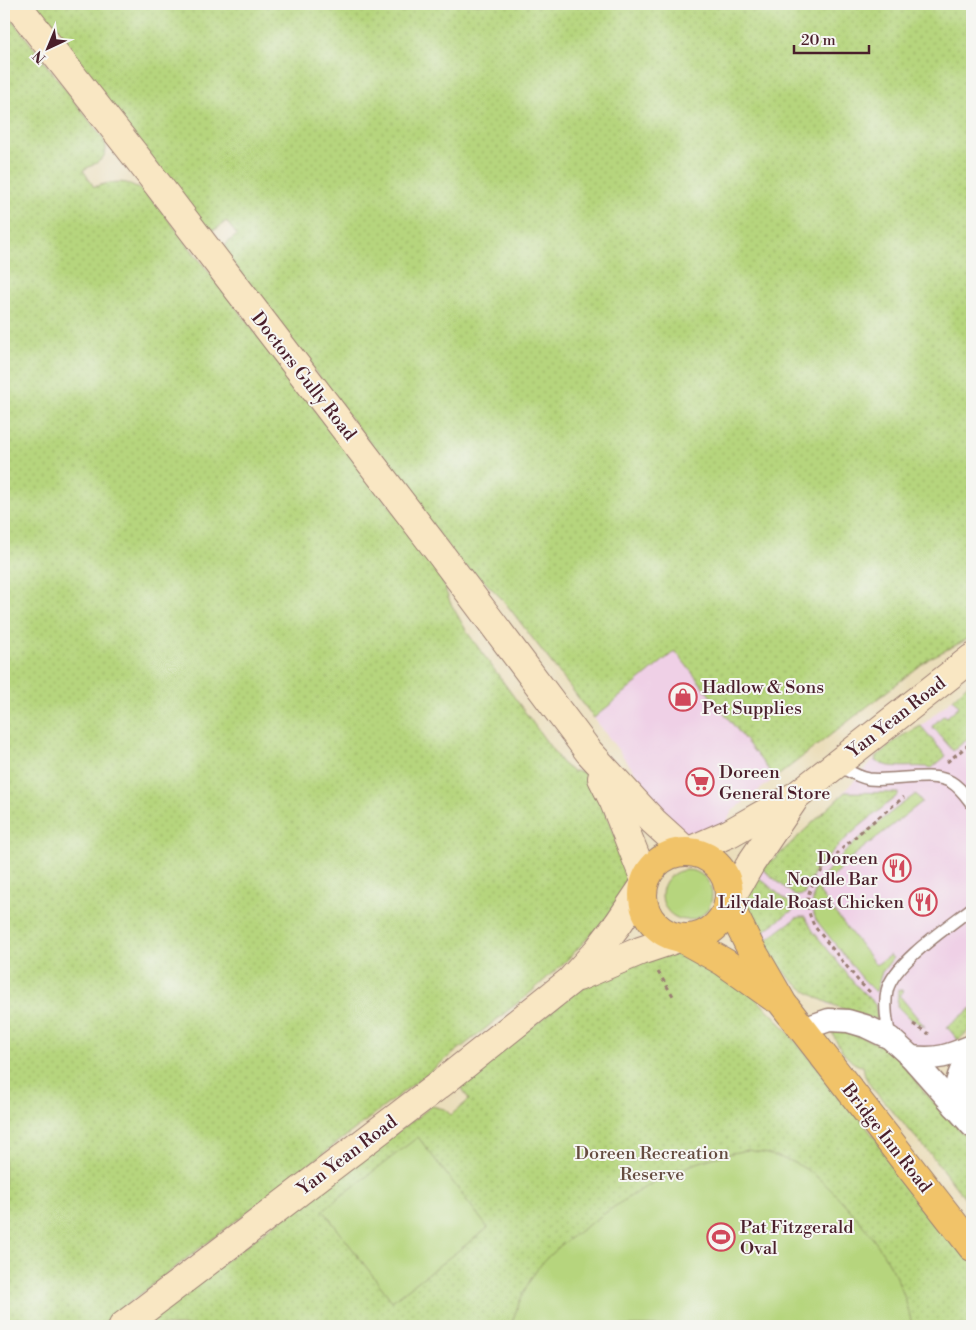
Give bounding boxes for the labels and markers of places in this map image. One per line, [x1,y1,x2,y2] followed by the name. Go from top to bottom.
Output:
[702,676,824,720] place label: Hadlow & Sons Pet Supplies
[668,682,698,712] shop icon: Hadlow & Sons Pet Supplies
[719,761,830,805] place label: Doreen General Store
[685,767,715,797] supermarket icon: Doreen General Store
[787,847,878,891] place label: Doreen Noodle Bar
[882,853,912,883] restaurant icon: Doreen Noodle Bar
[908,887,938,917] restaurant icon: Lilydale Roast Chicken
[718,891,904,914] place label: Lilydale Roast Chicken
[740,1216,854,1260] place label: Pat Fitzgerald Oval
[706,1222,736,1252] sports icon: Pat Fitzgerald Oval

